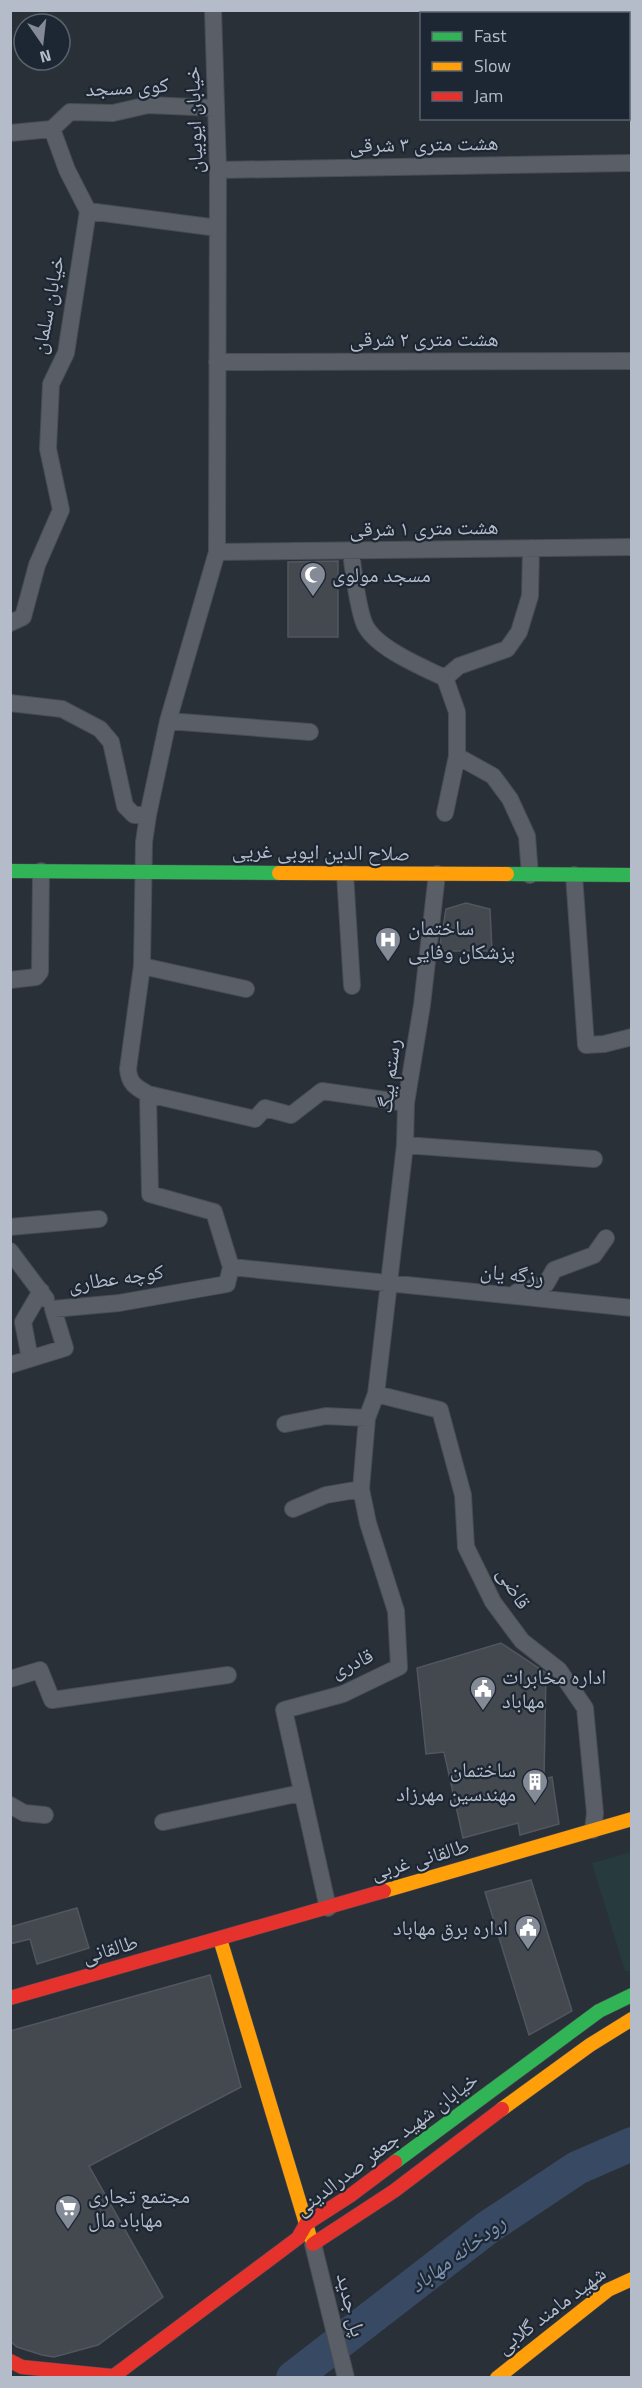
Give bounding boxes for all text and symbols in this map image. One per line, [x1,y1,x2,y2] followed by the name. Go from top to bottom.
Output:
[12,12,72,72] north arrow
[420,12,630,120] legend
[474,22,507,49] text: Fast
[37,44,54,70] text: N
[474,52,511,79] text: Slow
[175,66,211,174] street label: خیابان ایوبیان
[84,68,170,104] street label: کوی مسجد
[474,82,503,109] text: Jam
[349,126,499,160] street label: هشت متری ۳ شرقی
[22,253,72,357] street label: خیابان سلمان
[349,322,499,354] street label: هشت متری ۲ شرقی
[349,510,499,544] street label: هشت متری ۱ شرقی
[332,558,431,590] place label: مسجد مولوی
[298,560,328,598] mosque icon: مسجد مولوی
[232,833,410,869] street label: صلاح الدین ایوبی غریی
[408,911,515,967] place label: ساختمان پزشکان وفایی
[373,925,403,963] hospital icon: ساختمان پزشکان وفایی
[368,1037,408,1115] street label: رستم بیگ
[66,1254,166,1300] street label: کوچه عطاری
[479,1254,546,1292] street label: رزگه یان
[490,1560,540,1615] street label: قاضی
[325,1639,378,1686] street label: قادری
[502,1660,606,1716] place label: اداره مخابرات مهاباد
[468,1674,498,1712] public building icon: اداره مخابرات مهاباد
[396,1753,516,1809] place label: ساختمان مهندسین مهرزاد
[520,1767,550,1805] building icon: ساختمان مهندسین مهرزاد
[367,1829,473,1887] street label: طالقانی غربی
[393,1911,508,1943] place label: اداره برق مهاباد
[513,1913,543,1951] public building icon: اداره برق مهاباد
[78,1925,142,1971] street label: طالقانی
[287,2063,484,2223] street label: خیابان شهید جعفر صدرالدینی
[88,2179,190,2235] place label: مجتمع تجاری مهاباد مال
[53,2193,83,2231] supermarket icon: مجتمع تجاری مهاباد مال
[402,2205,512,2301] water label: رودخانه مهاباد
[489,2257,612,2361] street label: شهید مامند گلابی
[329,2269,375,2340] street label: پل جدید

